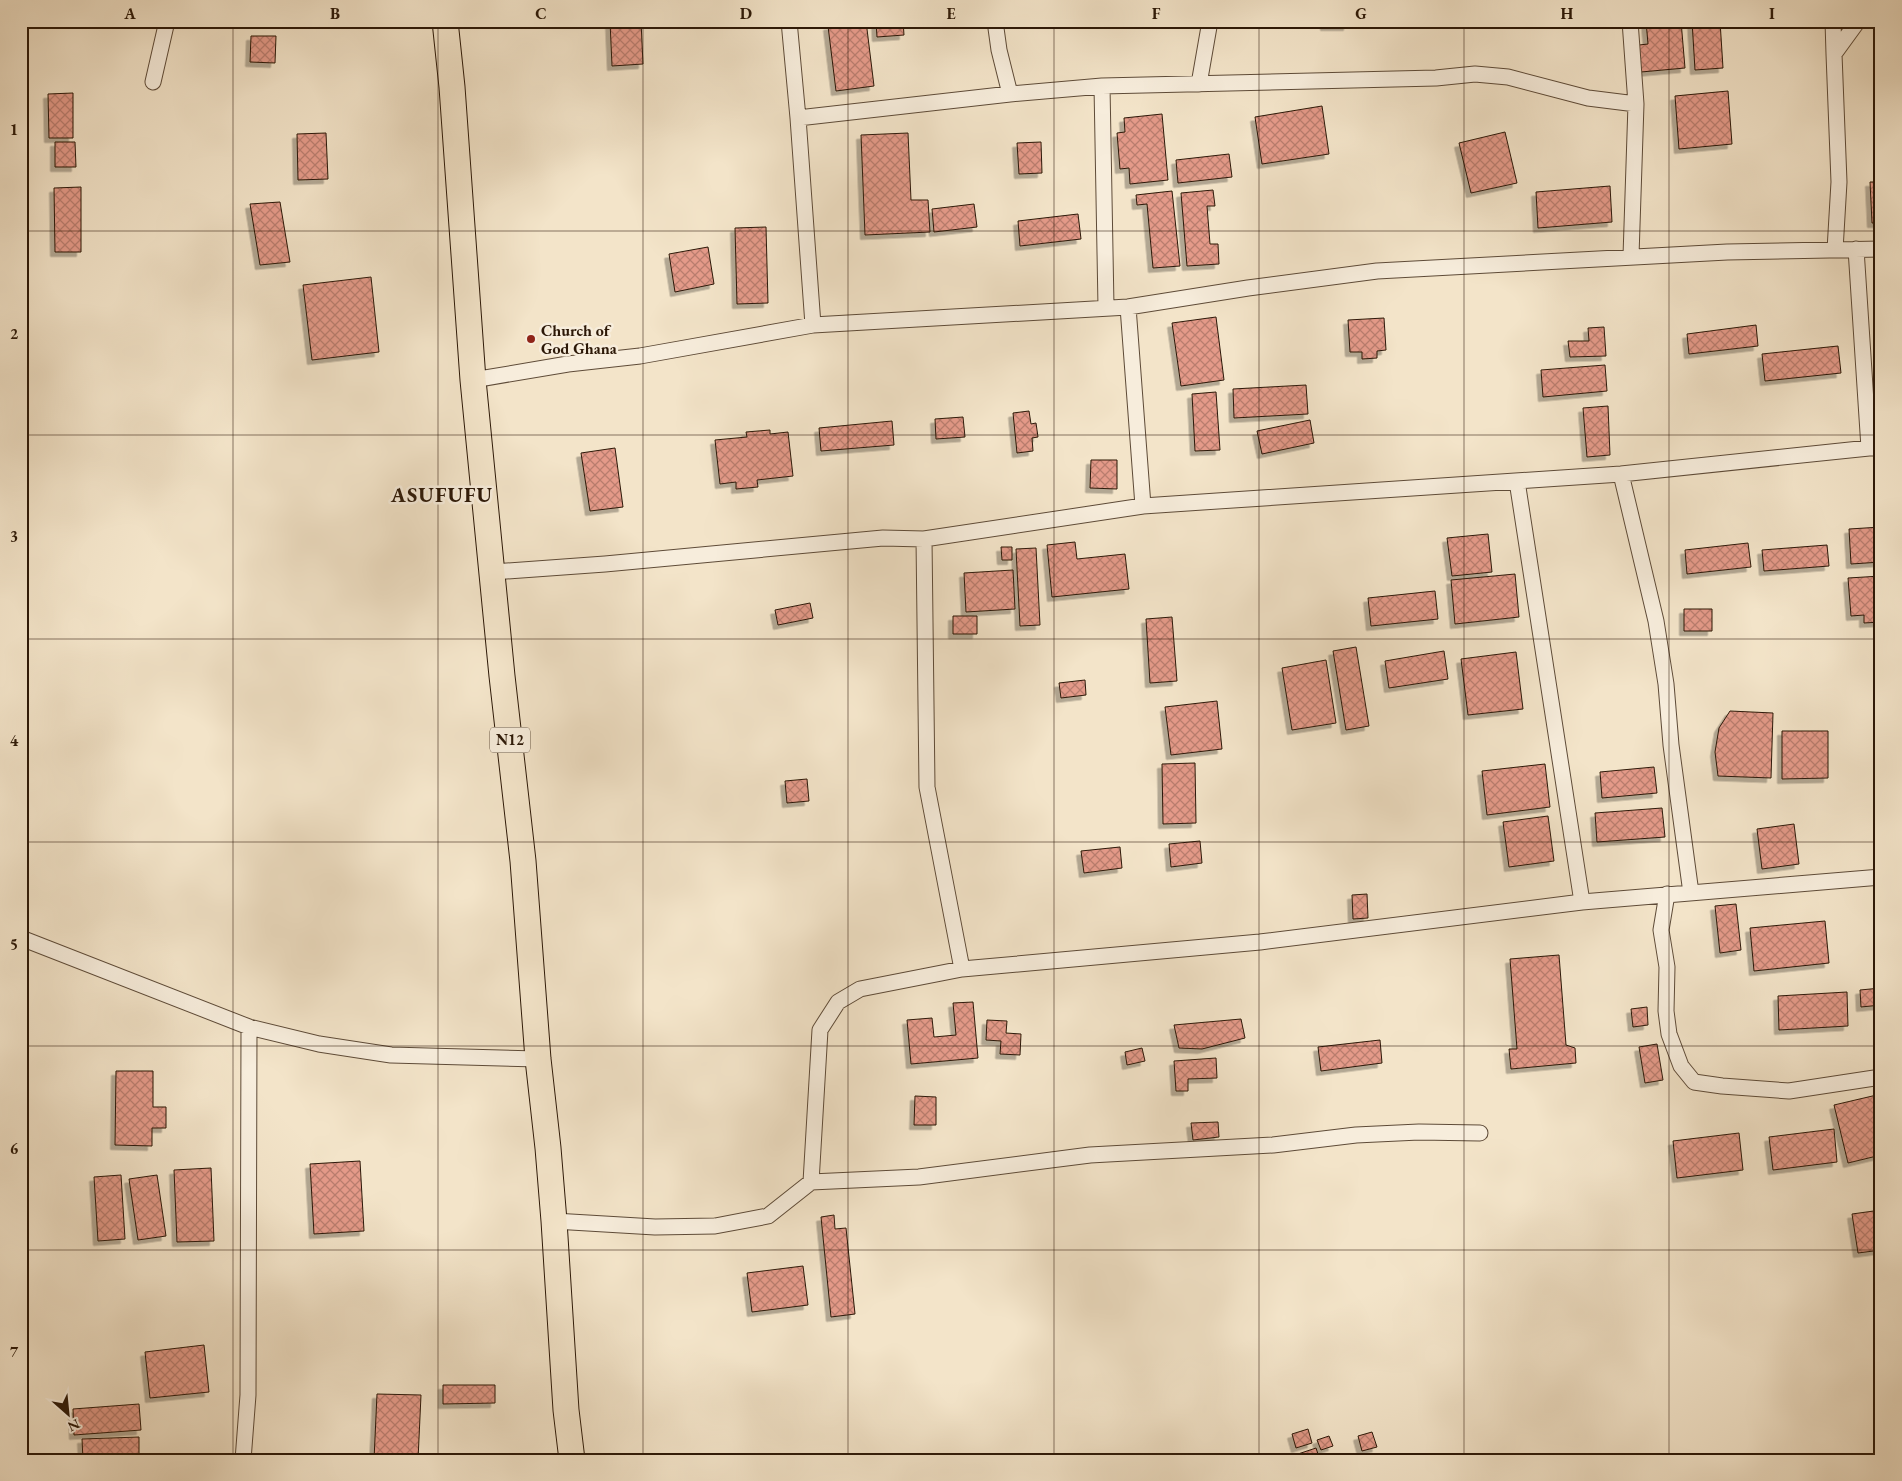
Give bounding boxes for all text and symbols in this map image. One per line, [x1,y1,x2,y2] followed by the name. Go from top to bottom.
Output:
[123,3,136,24] text: A
[330,3,340,24] text: B
[535,3,547,24] text: C
[740,3,752,24] text: D
[946,3,956,24] text: E
[1152,3,1161,24] text: F
[1355,3,1367,24] text: G
[1561,3,1574,24] text: H
[1769,3,1775,24] text: I
[10,119,18,140] text: 1
[541,320,618,359] place label: Church of God Ghana
[10,323,19,344] text: 2
[525,333,537,345] marker: Church of God Ghana
[390,481,493,508] district label: ASUFUFU
[10,526,18,547] text: 3
[490,728,530,752] road number: N12
[10,730,19,751] text: 4
[10,934,18,955] text: 5
[10,1138,19,1159] text: 6
[10,1341,19,1362] text: 7
[42,1388,92,1438] north arrow
[64,1415,83,1436] text: N

